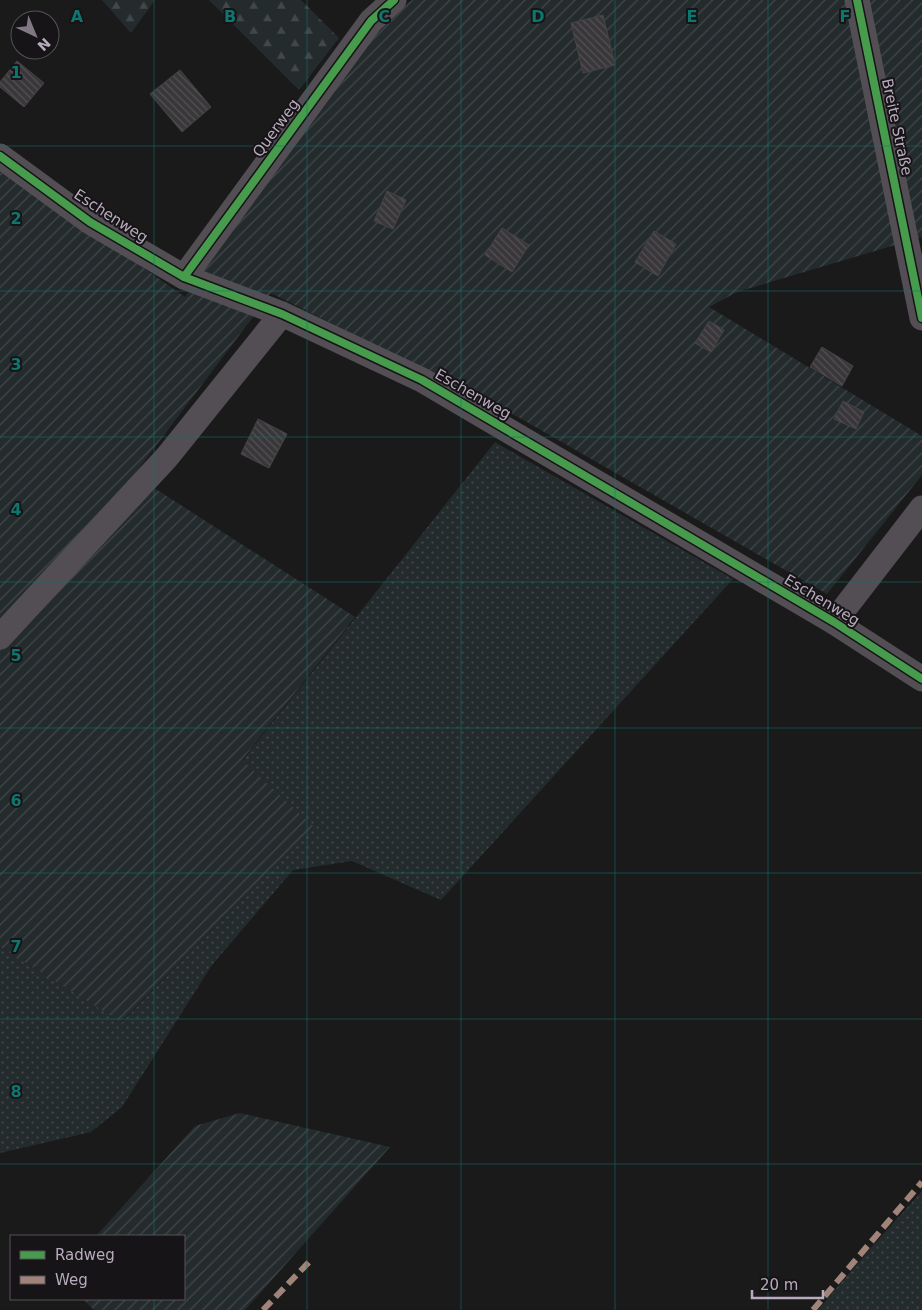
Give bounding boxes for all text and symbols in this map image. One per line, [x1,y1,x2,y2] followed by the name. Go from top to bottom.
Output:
[71,7,84,26] text: A
[224,7,236,26] text: B
[378,7,390,26] text: C
[531,7,545,26] text: D
[687,7,697,26] text: E
[840,7,850,26] text: F
[10,10,60,60] north arrow
[34,35,54,54] text: N
[10,63,22,82] text: 1
[878,77,916,177] street label: Breite Straße
[249,95,303,161] street label: Querweg
[71,185,151,247] street label: Eschenweg
[10,209,22,228] text: 2
[10,355,22,374] text: 3
[432,365,514,423] street label: Eschenweg
[10,500,22,519] text: 4
[781,570,863,630] street label: Eschenweg
[10,646,22,665] text: 5
[10,791,22,810] text: 6
[10,937,22,956] text: 7
[10,1082,22,1101] text: 8
[10,1235,185,1300] legend
[55,1246,115,1264] text: Radweg
[752,1268,823,1300] scale bar
[55,1271,88,1289] text: Weg
[760,1276,798,1294] text: 20 m

